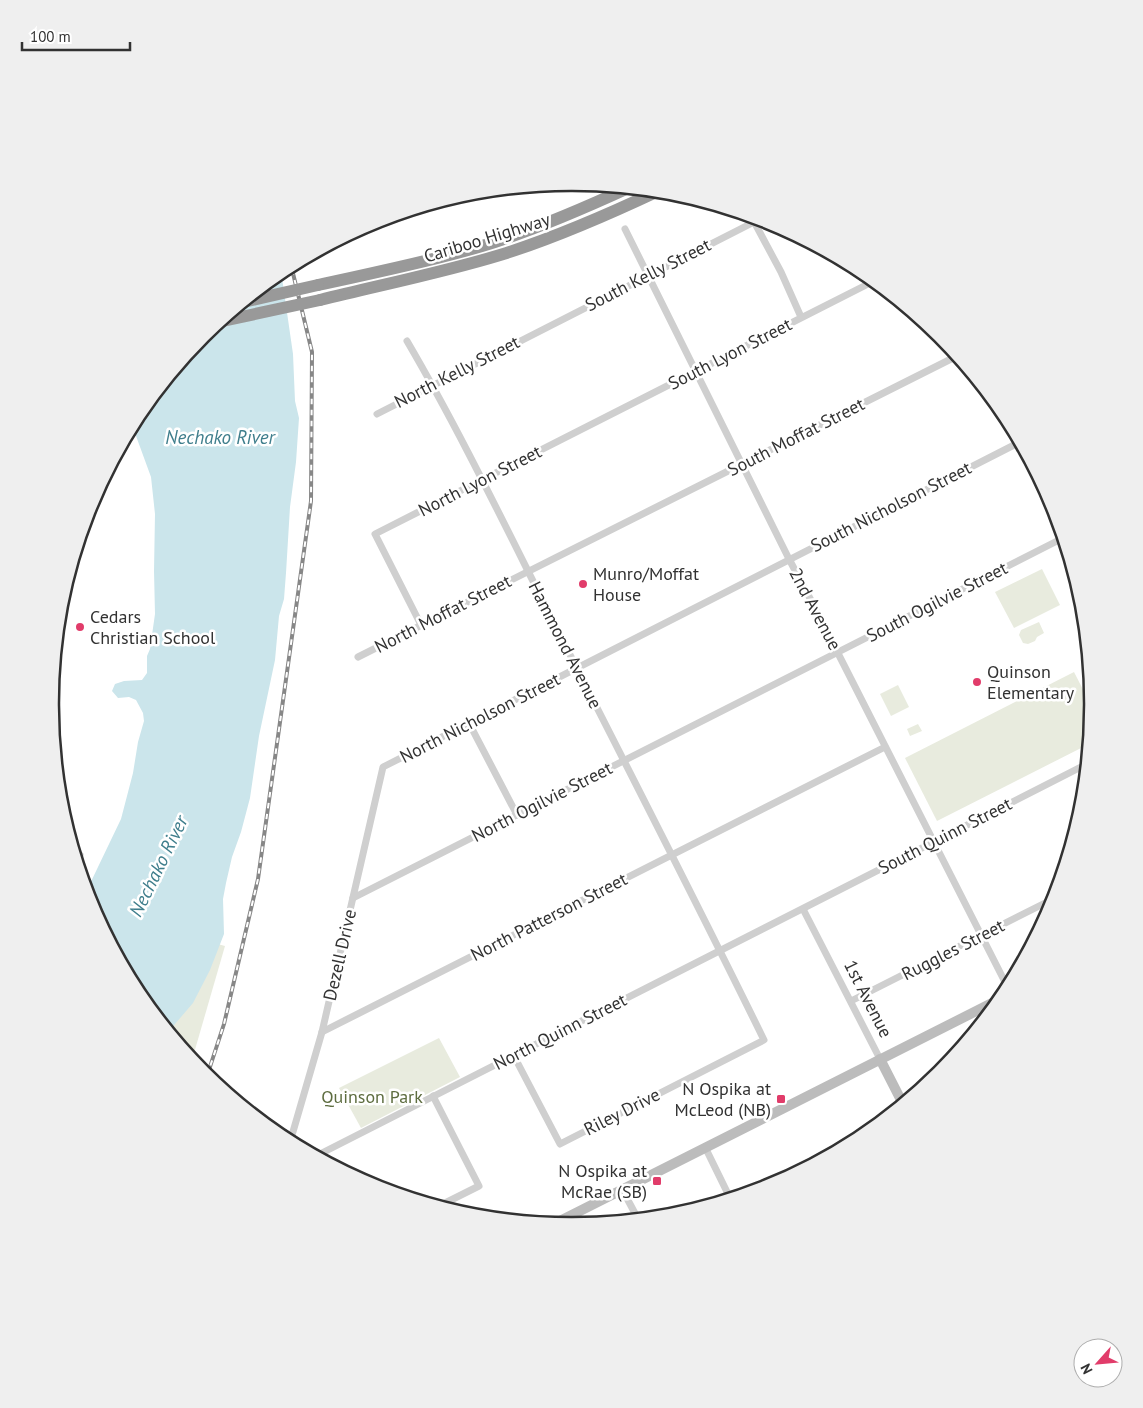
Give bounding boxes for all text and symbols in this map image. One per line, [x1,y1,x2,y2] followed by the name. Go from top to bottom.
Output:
[22,20,130,52] scale bar
[30,27,71,46] text: 100 m
[421,207,553,268] street label: Cariboo Highway
[581,233,714,316] street label: South Kelly Street
[664,313,795,395] street label: South Lyon Street
[390,330,523,413] street label: North Kelly Street
[723,392,868,481] street label: South Moffat Street
[165,425,277,449] water label: Nechako River
[414,440,545,521] street label: North Lyon Street
[807,456,975,557] street label: South Nicholson Street
[862,556,1011,647] street label: South Ogilvie Street
[593,562,699,606] place label: Munro/Moffat House
[784,564,847,654] street label: 2nd Avenue
[371,569,515,658] street label: North Moffat Street
[523,577,607,712] street label: Hammond Avenue
[577,578,589,590] marker: Munro/Moffat House
[90,605,216,649] place label: Cedars Christian School
[74,621,86,633] marker: Cedars Christian School
[987,660,1075,704] place label: Quinson Elementary
[396,667,564,768] street label: North Nicholson Street
[971,676,983,688] marker: Quinson Elementary
[468,756,616,847] street label: North Ogilvie Street
[874,792,1015,879] street label: South Quinn Street
[123,810,194,920] water label: Nechako River
[467,867,631,966] street label: North Patterson Street
[318,907,361,1003] street label: Dezell Drive
[898,914,1008,985] street label: Ruggles Street
[839,956,898,1041] street label: 1st Avenue
[489,988,630,1075] street label: North Quinn Street
[675,1077,771,1121] place label: N Ospika at McLeod (NB)
[580,1083,664,1141] street label: Riley Drive
[321,1085,423,1108] park label: Quinson Park
[775,1093,787,1105] marker: N Ospika at McLeod (NB)
[558,1159,647,1203] place label: N Ospika at McRae (SB)
[651,1175,663,1187] marker: N Ospika at McRae (SB)
[1073,1338,1123,1388] north arrow
[1076,1361,1097,1377] text: N

